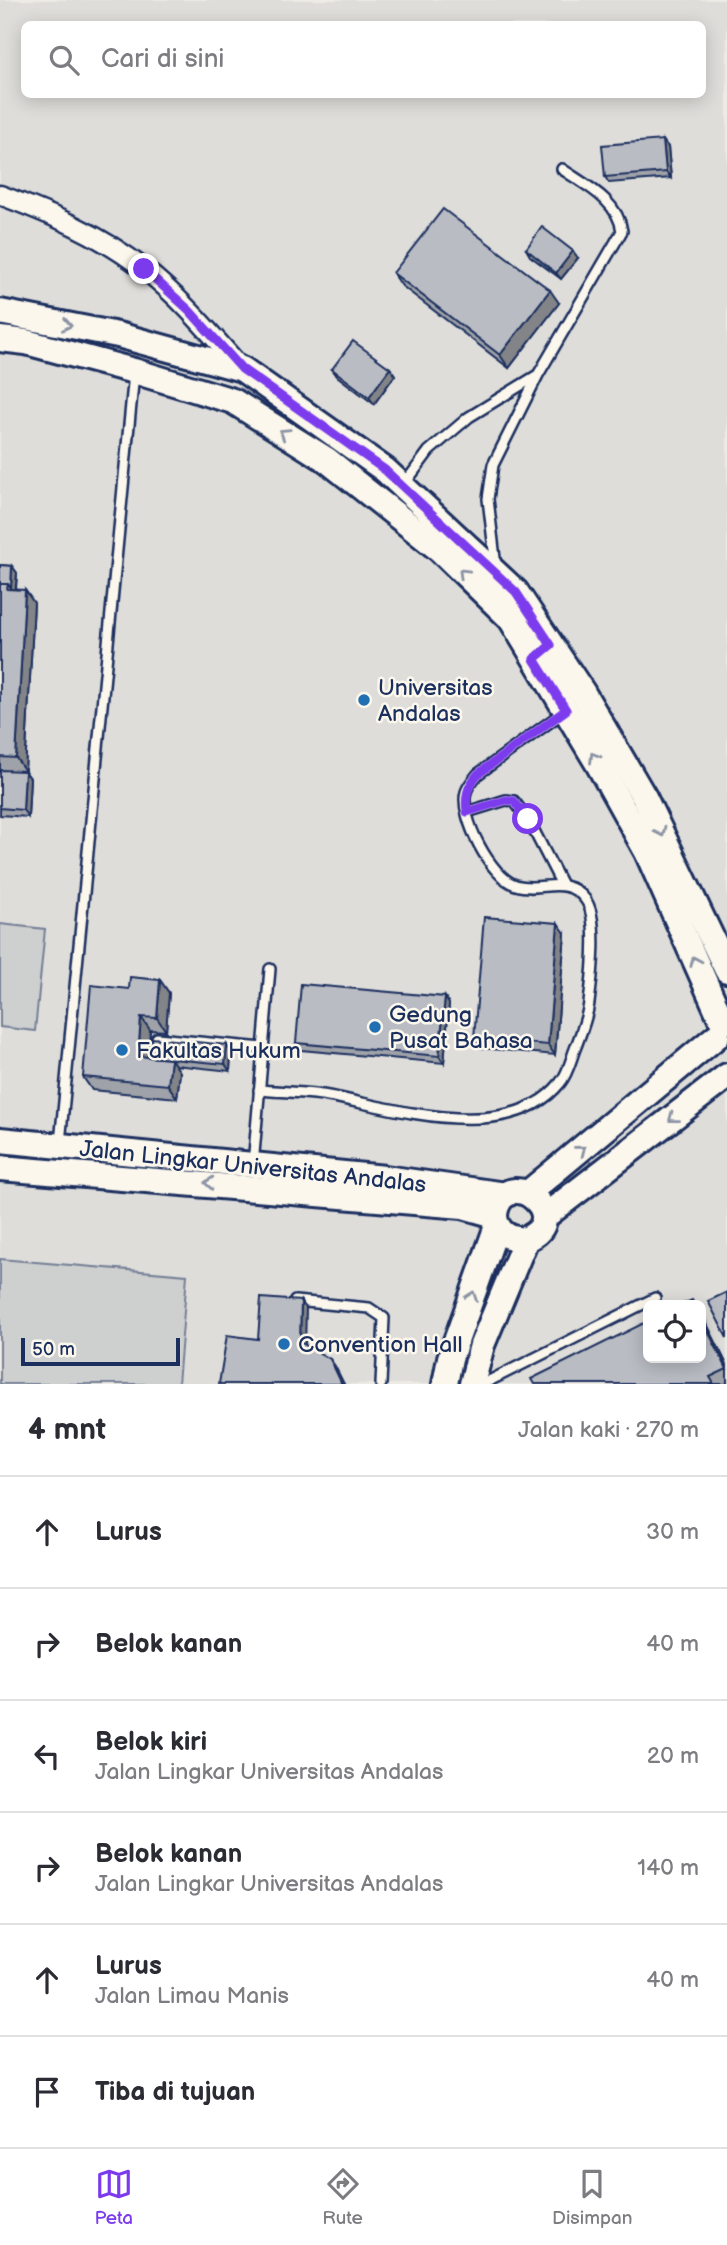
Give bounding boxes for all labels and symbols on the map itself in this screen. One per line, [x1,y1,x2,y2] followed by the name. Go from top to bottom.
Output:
[128,253,159,284] route end
[61,317,73,332] one-way arrow
[279,429,292,442] one-way arrow
[459,568,472,581] one-way arrow
[378,674,493,728] place label: Universitas Andalas
[356,692,372,708] marker: Universitas Andalas
[590,752,603,765] one-way arrow
[512,803,543,834] route start
[653,825,667,837] one-way arrow
[689,956,703,968] one-way arrow
[389,1001,533,1055] place label: Gedung Pusat Bahasa
[367,1019,383,1035] marker: Gedung Pusat Bahasa
[136,1037,301,1065] place label: Fakultas Hukum
[114,1042,130,1058] marker: Fakultas Hukum
[668,1110,681,1123] one-way arrow
[78,1135,428,1199] street label: Jalan Lingkar Universitas Andalas
[574,1145,586,1158] one-way arrow
[203,1176,214,1191] one-way arrow
[464,1290,478,1302] one-way arrow
[298,1331,463,1359] place label: Convention Hall
[21,1335,180,1367] scale bar
[276,1336,292,1352] marker: Convention Hall

